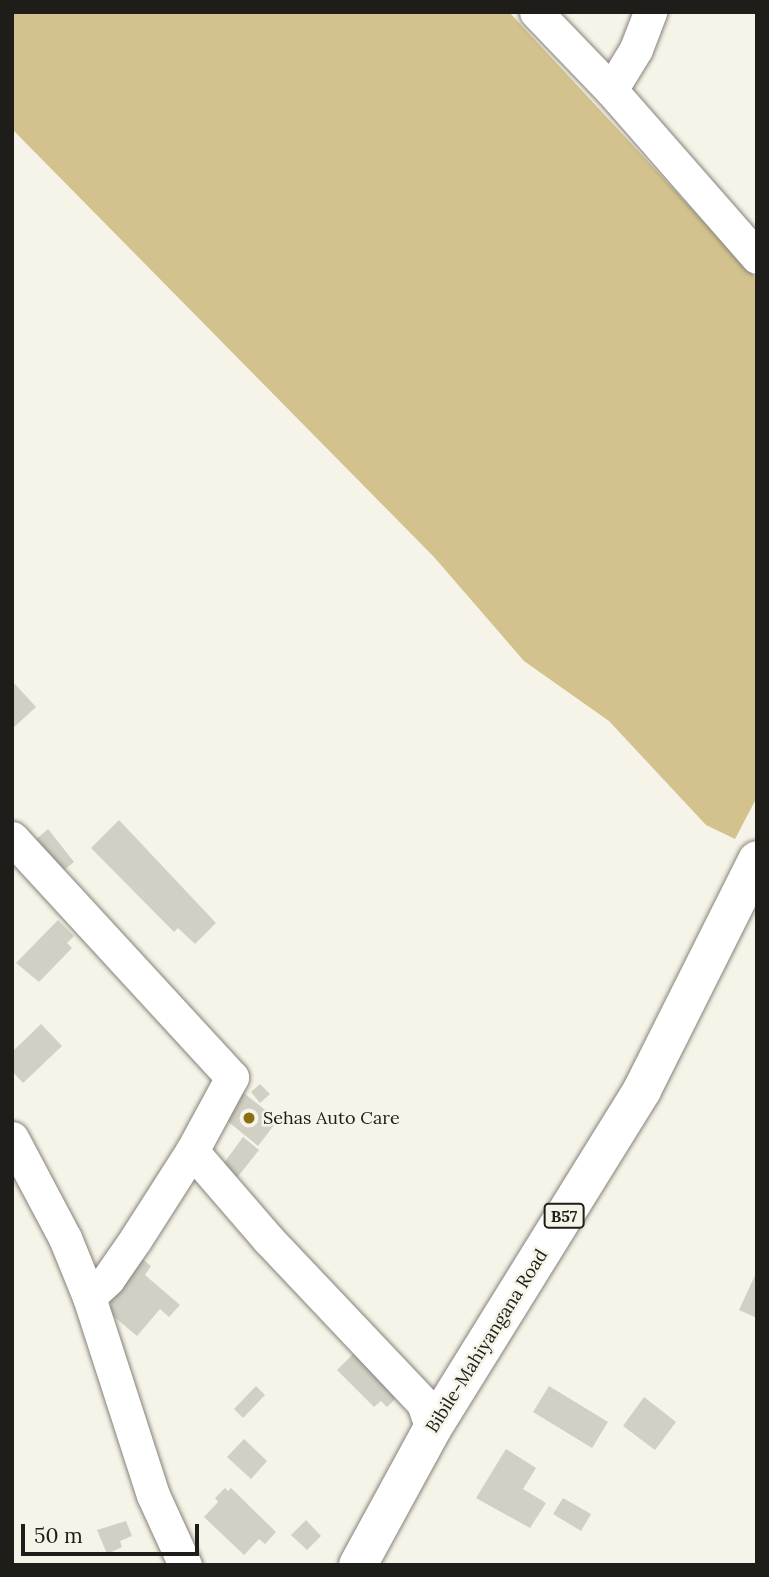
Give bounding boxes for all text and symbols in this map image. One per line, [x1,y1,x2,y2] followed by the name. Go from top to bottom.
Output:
[263,1107,400,1129] place label: Sehas Auto Care
[241,1110,257,1126] marker: Sehas Auto Care
[543,1204,585,1228] road number: B57
[422,1245,552,1437] street label: Bibile-Mahiyangana Road
[24,1510,203,1554] scale bar
[34,1522,83,1549] text: 50 m

